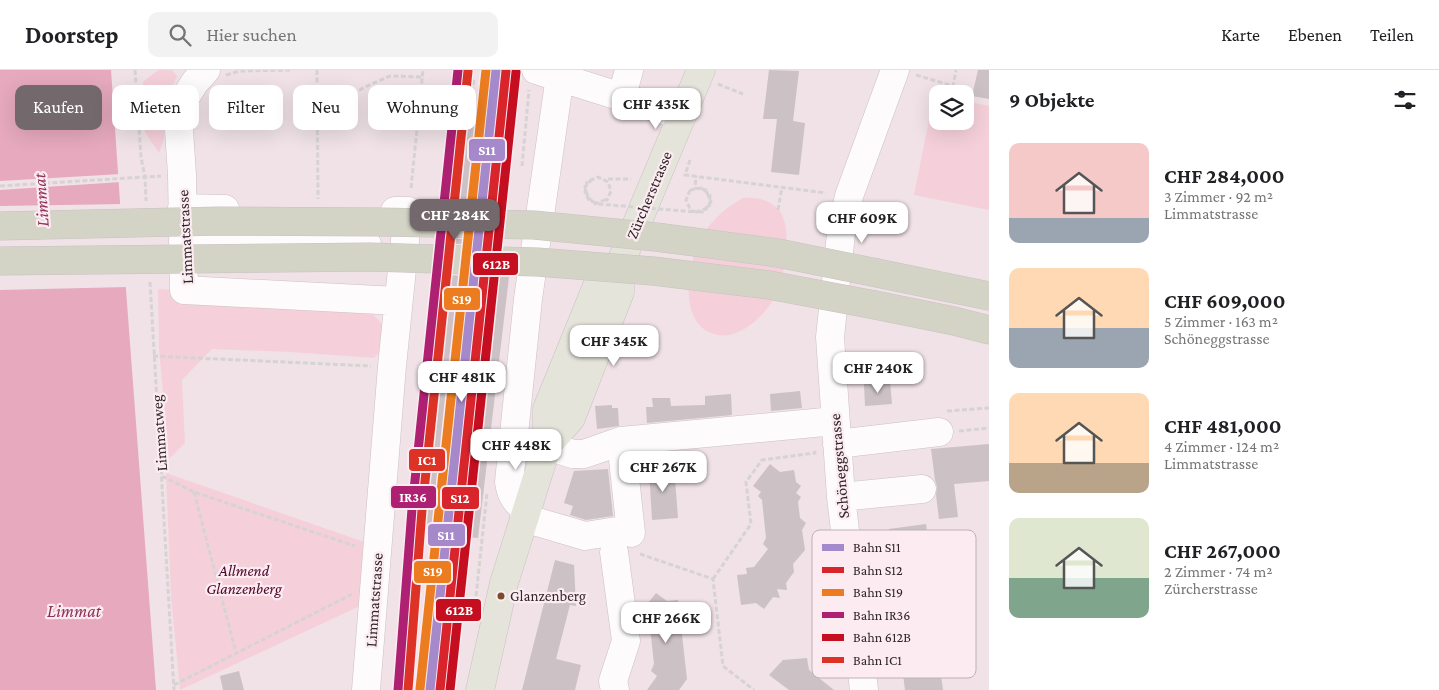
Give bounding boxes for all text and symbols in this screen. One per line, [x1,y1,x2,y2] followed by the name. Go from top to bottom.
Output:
[148,12,498,57] search box
[25,21,118,48] text: Doorstep
[166,21,194,49] icon: search
[206,24,297,45] text: Hier suchen
[1221,25,1260,45] text: Karte
[1288,25,1342,45] text: Ebenen
[1370,25,1414,45] text: Teilen
[15,85,102,130] chip: Kaufen
[112,85,199,130] chip: Mieten
[209,85,283,130] chip: Filter
[293,85,358,130] chip: Neu
[368,85,476,130] chip: Wohnung
[929,85,974,130] map controls
[929,85,974,130] button: layers
[1391,86,1419,114] icon: filters
[604,88,708,130] pin: CHF 435K
[1009,88,1095,112] text: 9 Objekte
[623,95,689,112] text: CHF 435K
[468,138,506,162] line badge: S11
[478,142,496,158] text: S11
[623,149,675,241] street label: Zürcherstrasse
[1049,163,1109,223] icon: home
[1164,164,1284,188] text: CHF 284,000
[29,172,53,228] water label: Limmat
[1164,188,1273,205] text: 3 Zimmer · 92 m²
[174,189,196,285] street label: Limmatstrasse
[403,198,507,241] pin: CHF 284K
[810,202,914,244] pin: CHF 609K
[1164,205,1258,222] text: Limmatstrasse
[421,206,489,223] text: CHF 284K
[827,209,897,226] text: CHF 609K
[472,252,519,276] line badge: 612B
[482,256,510,272] text: 612B
[443,287,481,311] line badge: S19
[1049,288,1109,348] icon: home
[1164,289,1285,313] text: CHF 609,000
[452,291,472,307] text: S19
[1164,313,1278,330] text: 5 Zimmer · 163 m²
[562,324,666,367] pin: CHF 345K
[1164,330,1270,347] text: Schöneggstrasse
[581,332,647,349] text: CHF 345K
[826,352,930,394] pin: CHF 240K
[844,359,912,376] text: CHF 240K
[410,360,514,403] pin: CHF 481K
[429,368,495,385] text: CHF 481K
[148,394,171,472] street label: Limmatweg
[826,413,853,519] street label: Schöneggstrasse
[1049,413,1109,473] icon: home
[1164,414,1282,438] text: CHF 481,000
[464,428,568,471] pin: CHF 448K
[482,436,550,453] text: CHF 448K
[1164,438,1279,455] text: 4 Zimmer · 124 m²
[408,448,446,472] line badge: IC1
[611,450,715,493] pin: CHF 267K
[418,452,436,468] text: IC1
[1164,455,1258,472] text: Limmatstrasse
[630,458,696,475] text: CHF 267K
[390,485,437,509] line badge: IR36
[441,486,480,510] line badge: S12
[399,489,427,505] text: IR36
[450,490,470,506] text: S12
[427,523,466,547] line badge: S11
[437,527,455,543] text: S11
[812,530,976,678] legend
[1049,538,1109,598] icon: home
[853,539,901,555] text: Bahn S11
[1164,539,1281,563] text: CHF 267,000
[362,552,386,648] street label: Limmatstrasse
[413,560,452,584] line badge: S19
[206,562,283,598] park label: Allmend Glanzenberg
[853,562,903,578] text: Bahn S12
[423,563,443,579] text: S19
[1164,563,1273,580] text: 2 Zimmer · 74 m²
[1164,580,1258,597] text: Zürcherstrasse
[853,584,903,600] text: Bahn S19
[510,588,586,605] place label: Glanzenberg
[496,591,506,601] marker: Glanzenberg
[435,598,482,622] line badge: 612B
[47,601,102,621] water label: Limmat
[445,602,473,618] text: 612B
[614,602,718,644] pin: CHF 266K
[853,607,910,623] text: Bahn IR36
[632,609,700,626] text: CHF 266K
[853,629,911,645] text: Bahn 612B
[853,652,902,668] text: Bahn IC1

